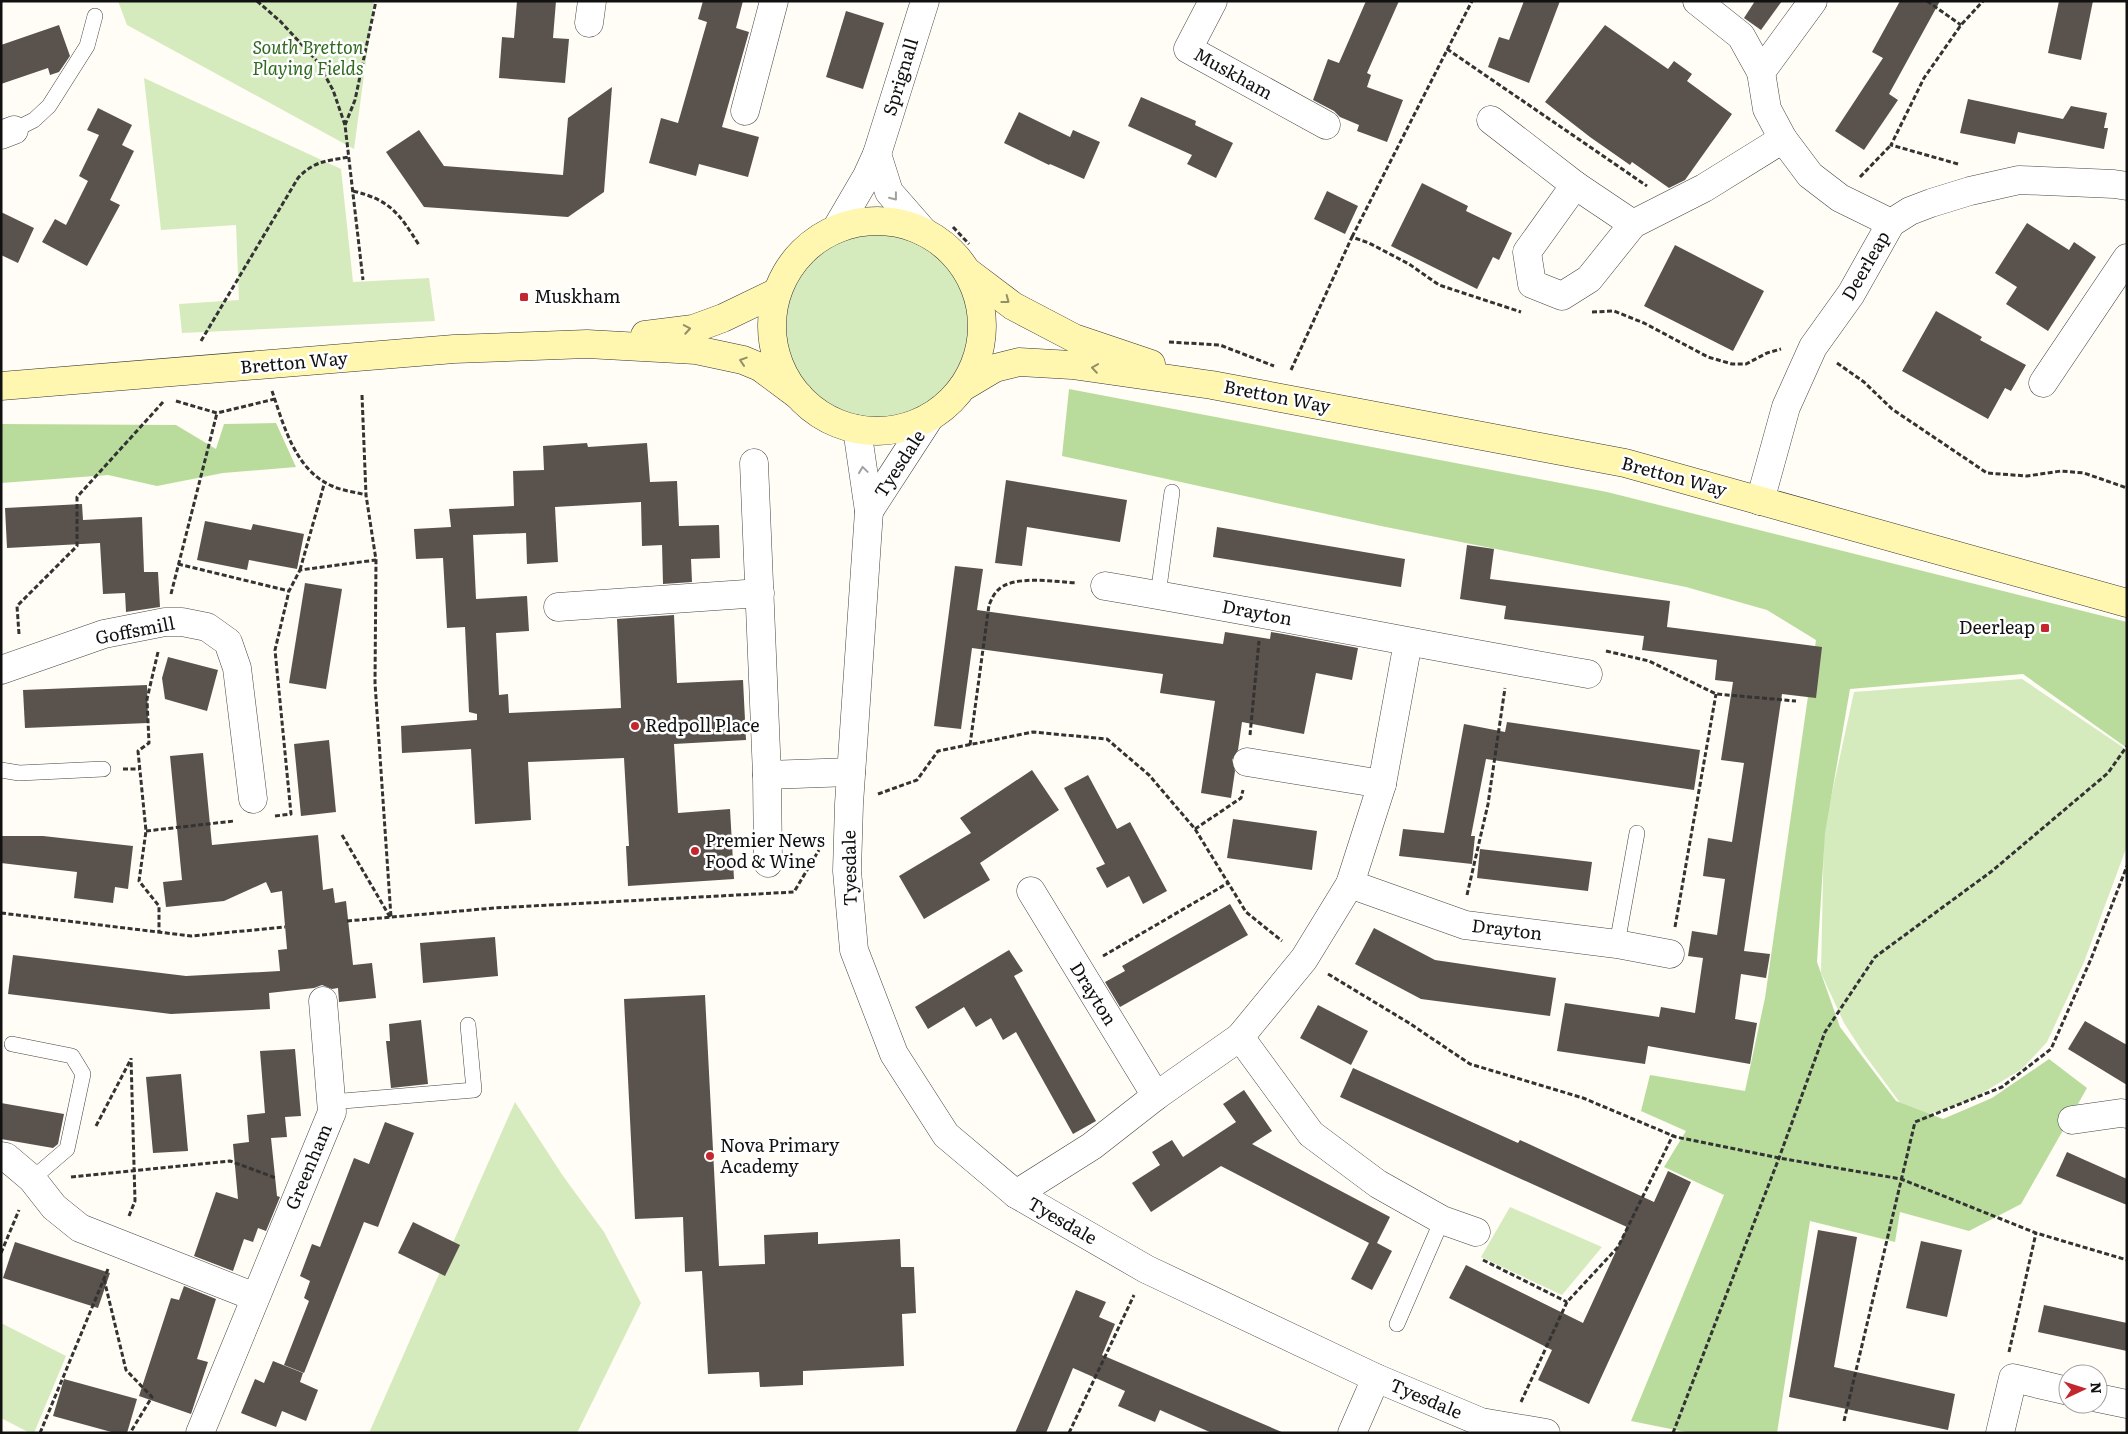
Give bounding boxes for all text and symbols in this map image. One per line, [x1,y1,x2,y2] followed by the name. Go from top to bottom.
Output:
[252,33,364,81] park label: South Bretton Playing Fields
[875,34,924,119] street label: Sprignall
[1189,40,1278,105] street label: Muskham
[888,191,897,200] one-way arrow
[1834,225,1895,305] street label: Deerleap
[534,282,621,309] place label: Muskham
[518,291,530,303] marker: Muskham
[1000,295,1009,303] one-way arrow
[683,325,692,335] one-way arrow
[239,343,350,380] street label: Bretton Way
[740,357,748,367] one-way arrow
[1091,364,1099,374] one-way arrow
[1222,372,1334,419] street label: Bretton Way
[867,424,931,502] street label: Tyesdale
[1619,449,1731,503] street label: Bretton Way
[858,466,869,474] one-way arrow
[1220,592,1295,632] street label: Drayton
[93,609,177,650] street label: Goffsmill
[1959,613,2035,640] place label: Deerleap
[2039,622,2051,634] marker: Deerleap
[645,711,760,738] place label: Redpoll Place
[629,720,641,732] marker: Redpoll Place
[705,826,825,874] place label: Premier News Food & Wine
[834,830,863,906] street label: Tyesdale
[689,845,701,857] marker: Premier News Food & Wine
[1470,911,1544,946] street label: Drayton
[1064,956,1125,1030] street label: Drayton
[277,1119,338,1214] street label: Greenham
[720,1131,840,1179] place label: Nova Primary Academy
[704,1150,716,1162] marker: Nova Primary Academy
[1023,1189,1102,1250] street label: Tyesdale
[2058,1364,2108,1414] north arrow
[1386,1370,1467,1425] street label: Tyesdale
[2087,1381,2107,1395] text: N

